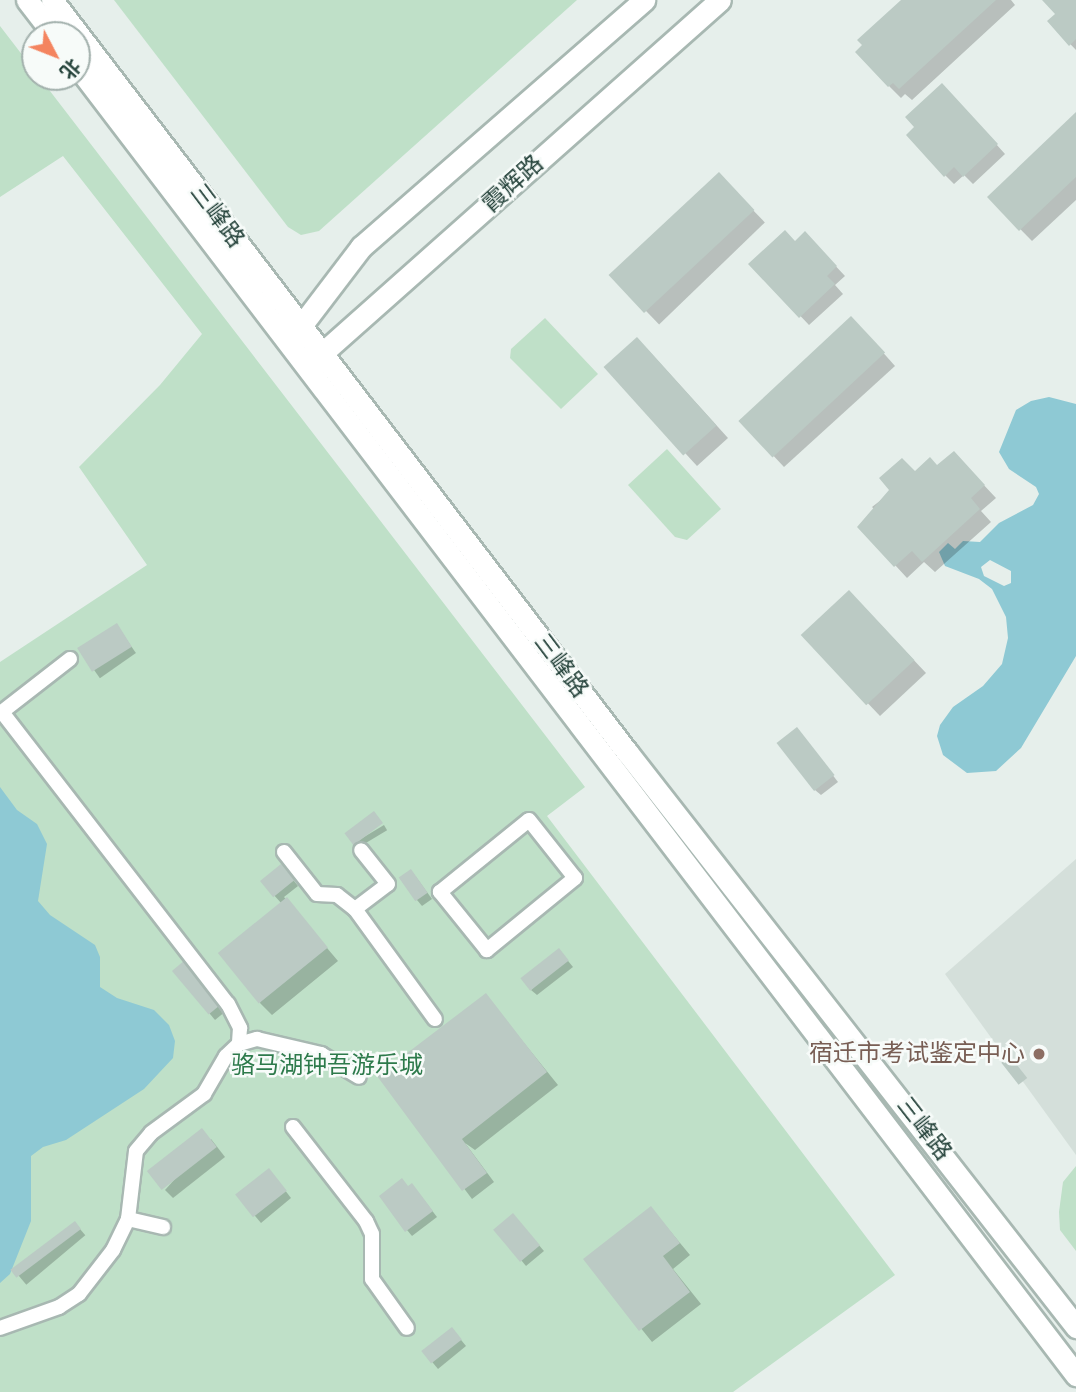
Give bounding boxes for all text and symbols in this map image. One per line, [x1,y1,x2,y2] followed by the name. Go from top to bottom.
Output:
[21,21,91,91] north arrow
[54,53,86,84] text: 北
[477,149,549,219] street label: 霞辉路
[184,179,250,253] street label: 三峰路
[528,629,594,703] street label: 三峰路
[809,1040,1025,1068] place label: 宿迁市考试鉴定中心
[1031,1046,1047,1062] marker: 宿迁市考试鉴定中心
[231,1052,423,1080] park label: 骆马湖钟吾游乐城
[890,1092,958,1166] street label: 三峰路

